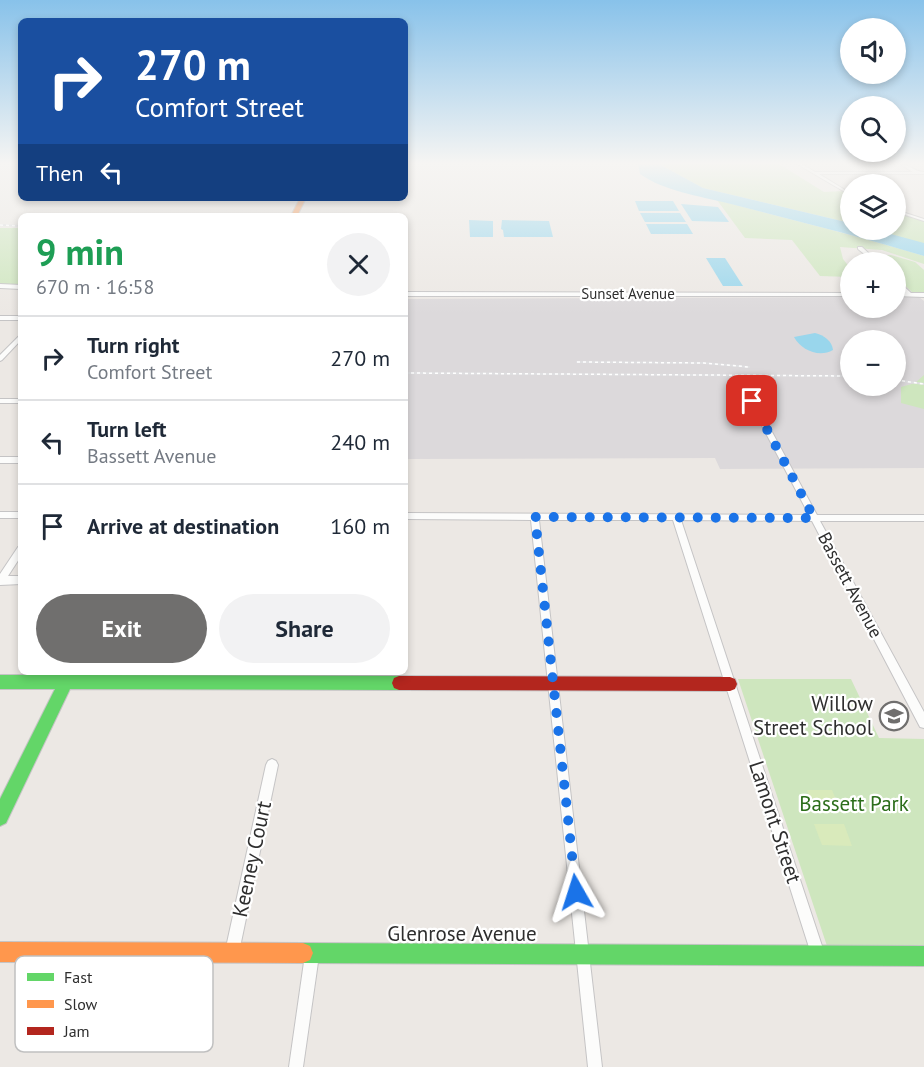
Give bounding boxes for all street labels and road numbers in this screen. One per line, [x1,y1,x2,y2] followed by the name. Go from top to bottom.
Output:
[581,284,675,303] street label: Sunset Avenue
[813,528,888,642] street label: Bassett Avenue
[743,757,808,886] street label: Lamont Street
[226,798,277,919] street label: Keeney Court
[387,920,537,947] street label: Glenrose Avenue

